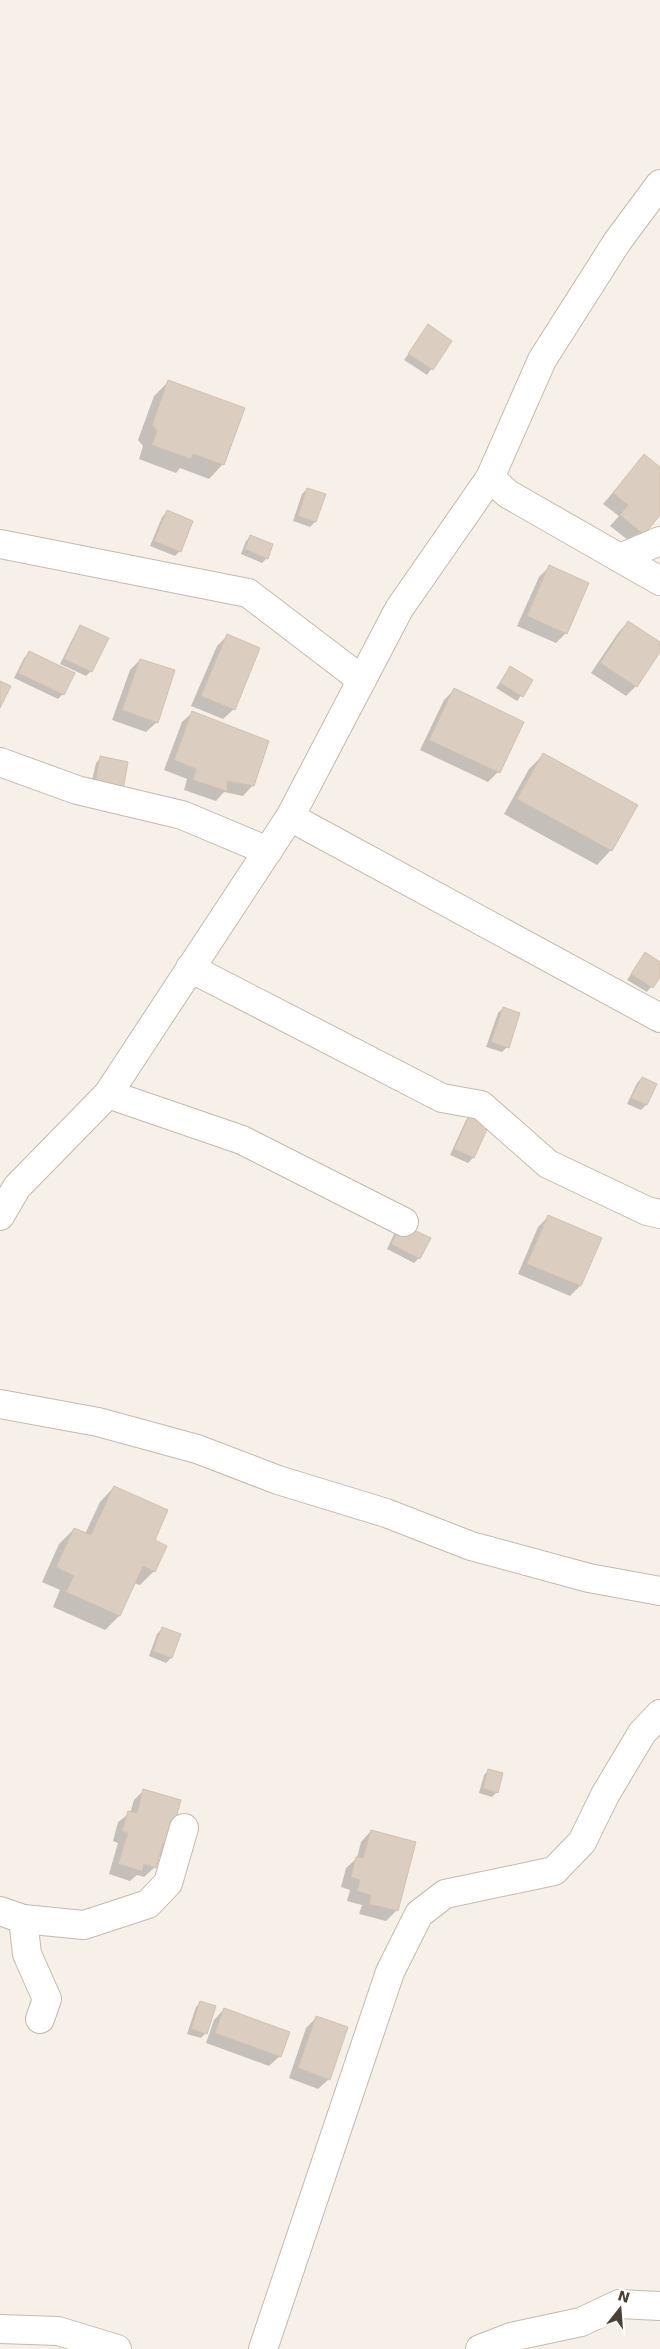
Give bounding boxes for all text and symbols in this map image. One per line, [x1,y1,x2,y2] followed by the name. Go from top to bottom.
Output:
[595,2284,645,2334] north arrow
[616,2287,632,2306] text: N

